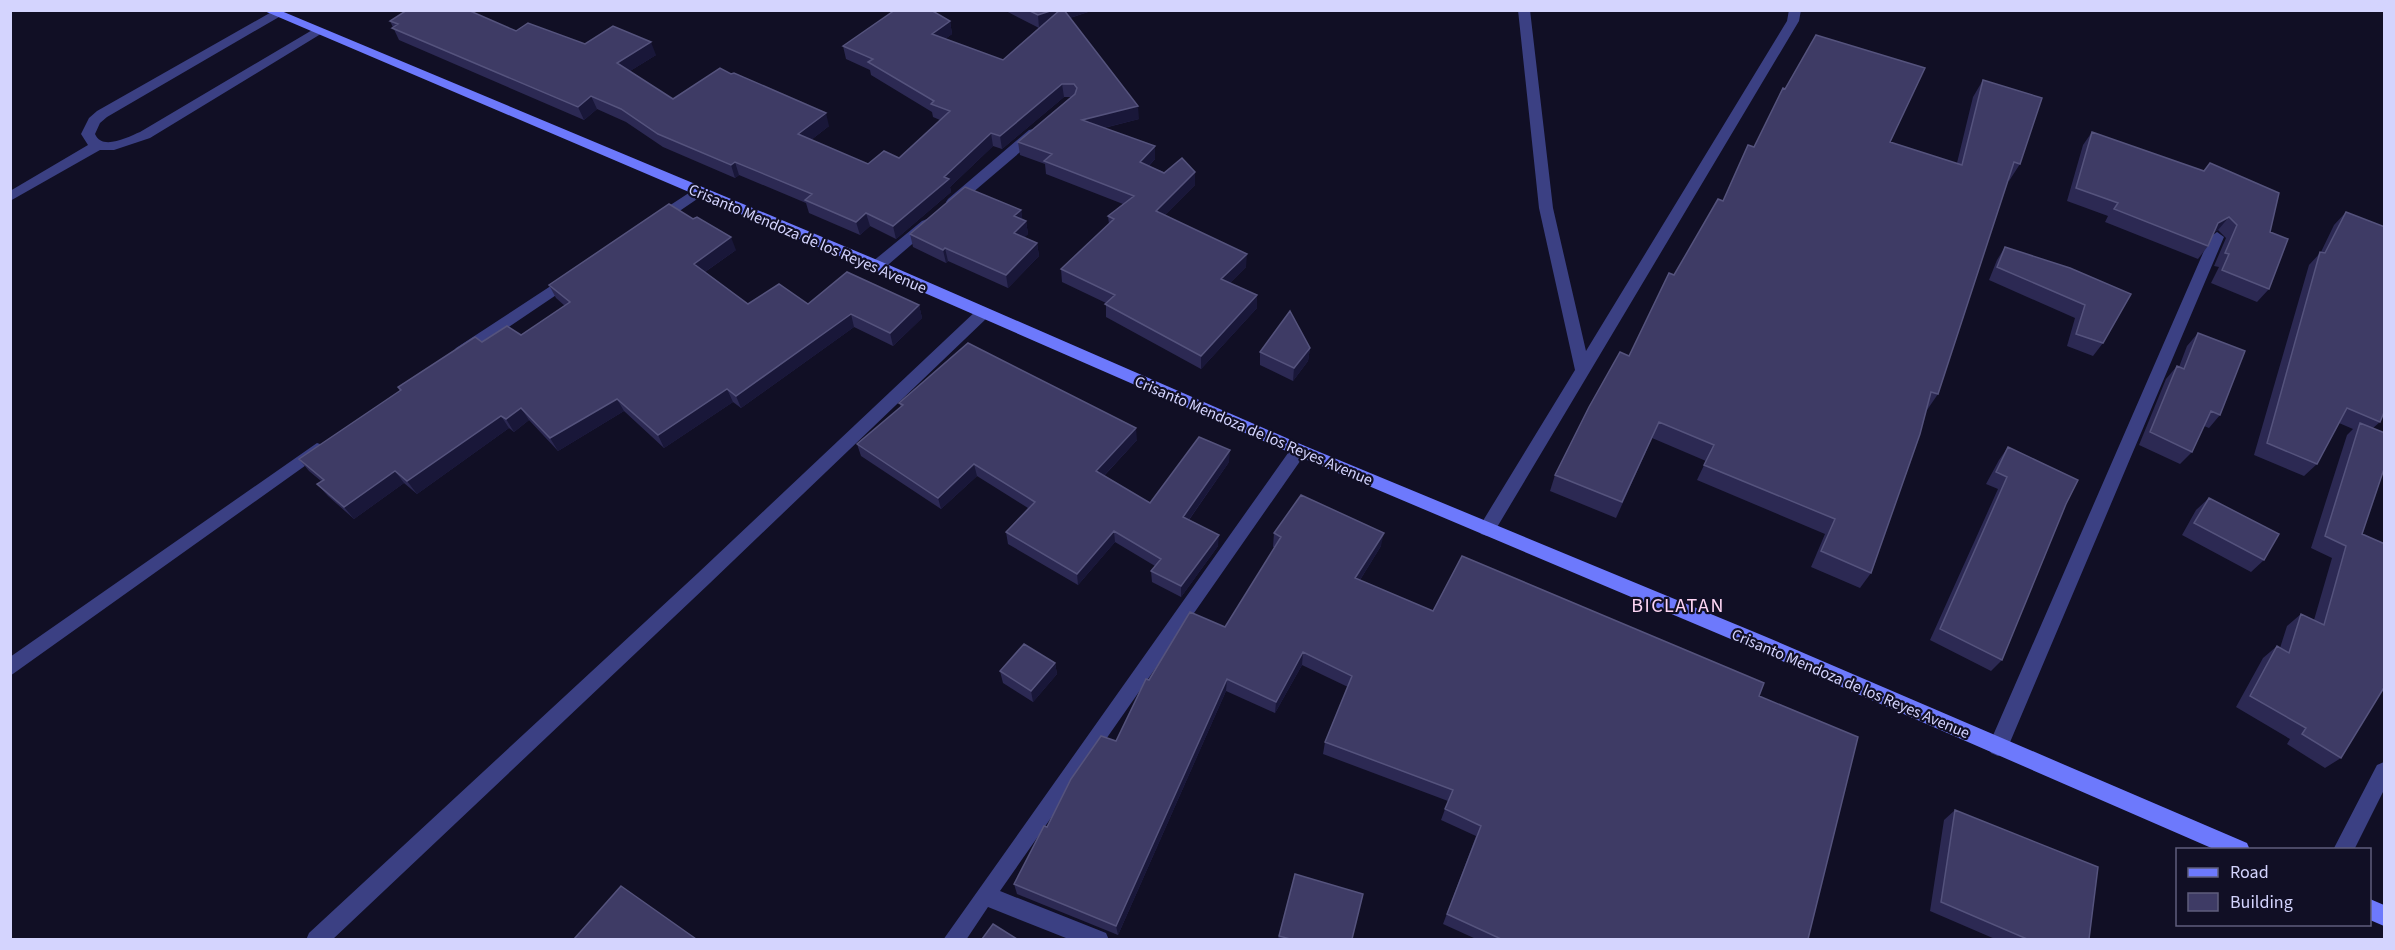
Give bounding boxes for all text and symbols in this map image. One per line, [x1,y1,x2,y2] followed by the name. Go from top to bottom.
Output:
[685,179,930,299] street label: Crisanto Mendoza de los Reyes Avenue
[1131,371,1376,491] street label: Crisanto Mendoza de los Reyes Avenue
[1631,592,1725,620] district label: BICLATAN
[1728,624,1973,744] street label: Crisanto Mendoza de los Reyes Avenue
[2176,848,2371,926] legend
[2230,860,2269,885] text: Road
[2230,890,2293,915] text: Building

